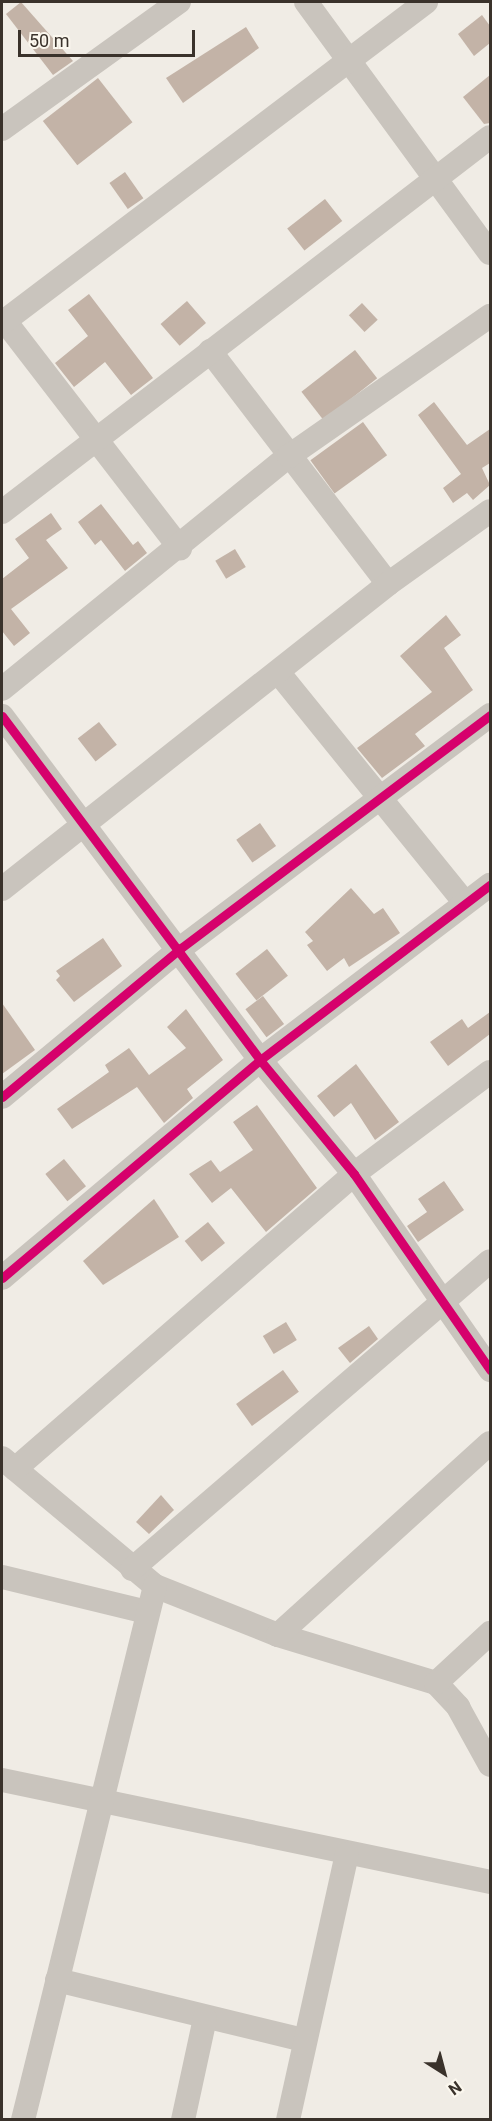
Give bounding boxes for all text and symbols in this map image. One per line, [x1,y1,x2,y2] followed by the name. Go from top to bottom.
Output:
[21,18,198,56] scale bar
[29,30,69,51] text: 50 m
[414,2043,474,2103] north arrow
[445,2077,465,2099] text: N

